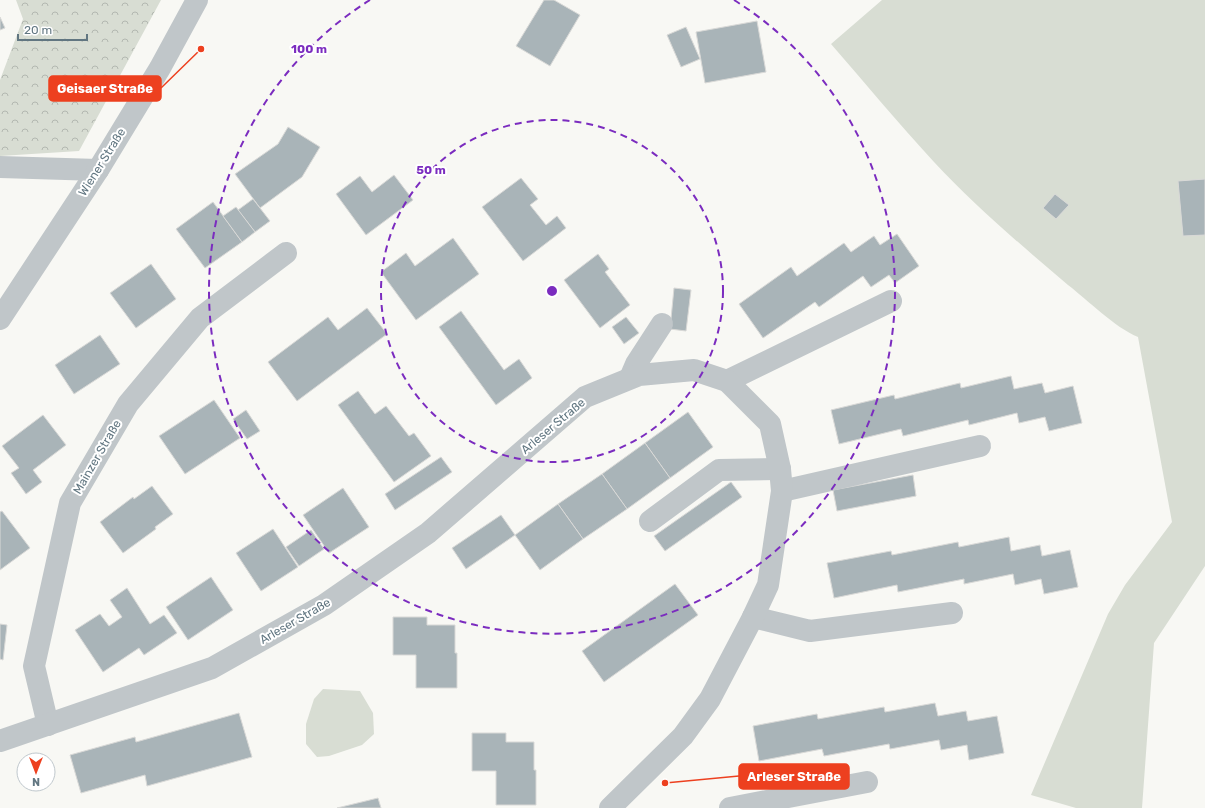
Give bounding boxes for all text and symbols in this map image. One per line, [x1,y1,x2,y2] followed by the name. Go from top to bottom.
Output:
[18,16,87,42] scale bar
[24,23,52,37] text: 20 m
[291,42,327,56] text: 100 m
[49,76,161,101] callout: Geisaer Straße
[57,81,153,96] text: Geisaer Straße
[76,125,129,199] street label: Wiener Straße
[416,163,446,177] text: 50 m
[545,284,559,298] centre of rings
[518,395,588,457] street label: Arleser Straße
[70,417,124,497] street label: Mainzer Straße
[257,595,333,647] street label: Arleser Straße
[16,752,56,792] north arrow
[739,764,849,789] callout: Arleser Straße
[747,769,841,784] text: Arleser Straße
[32,775,40,788] text: N

